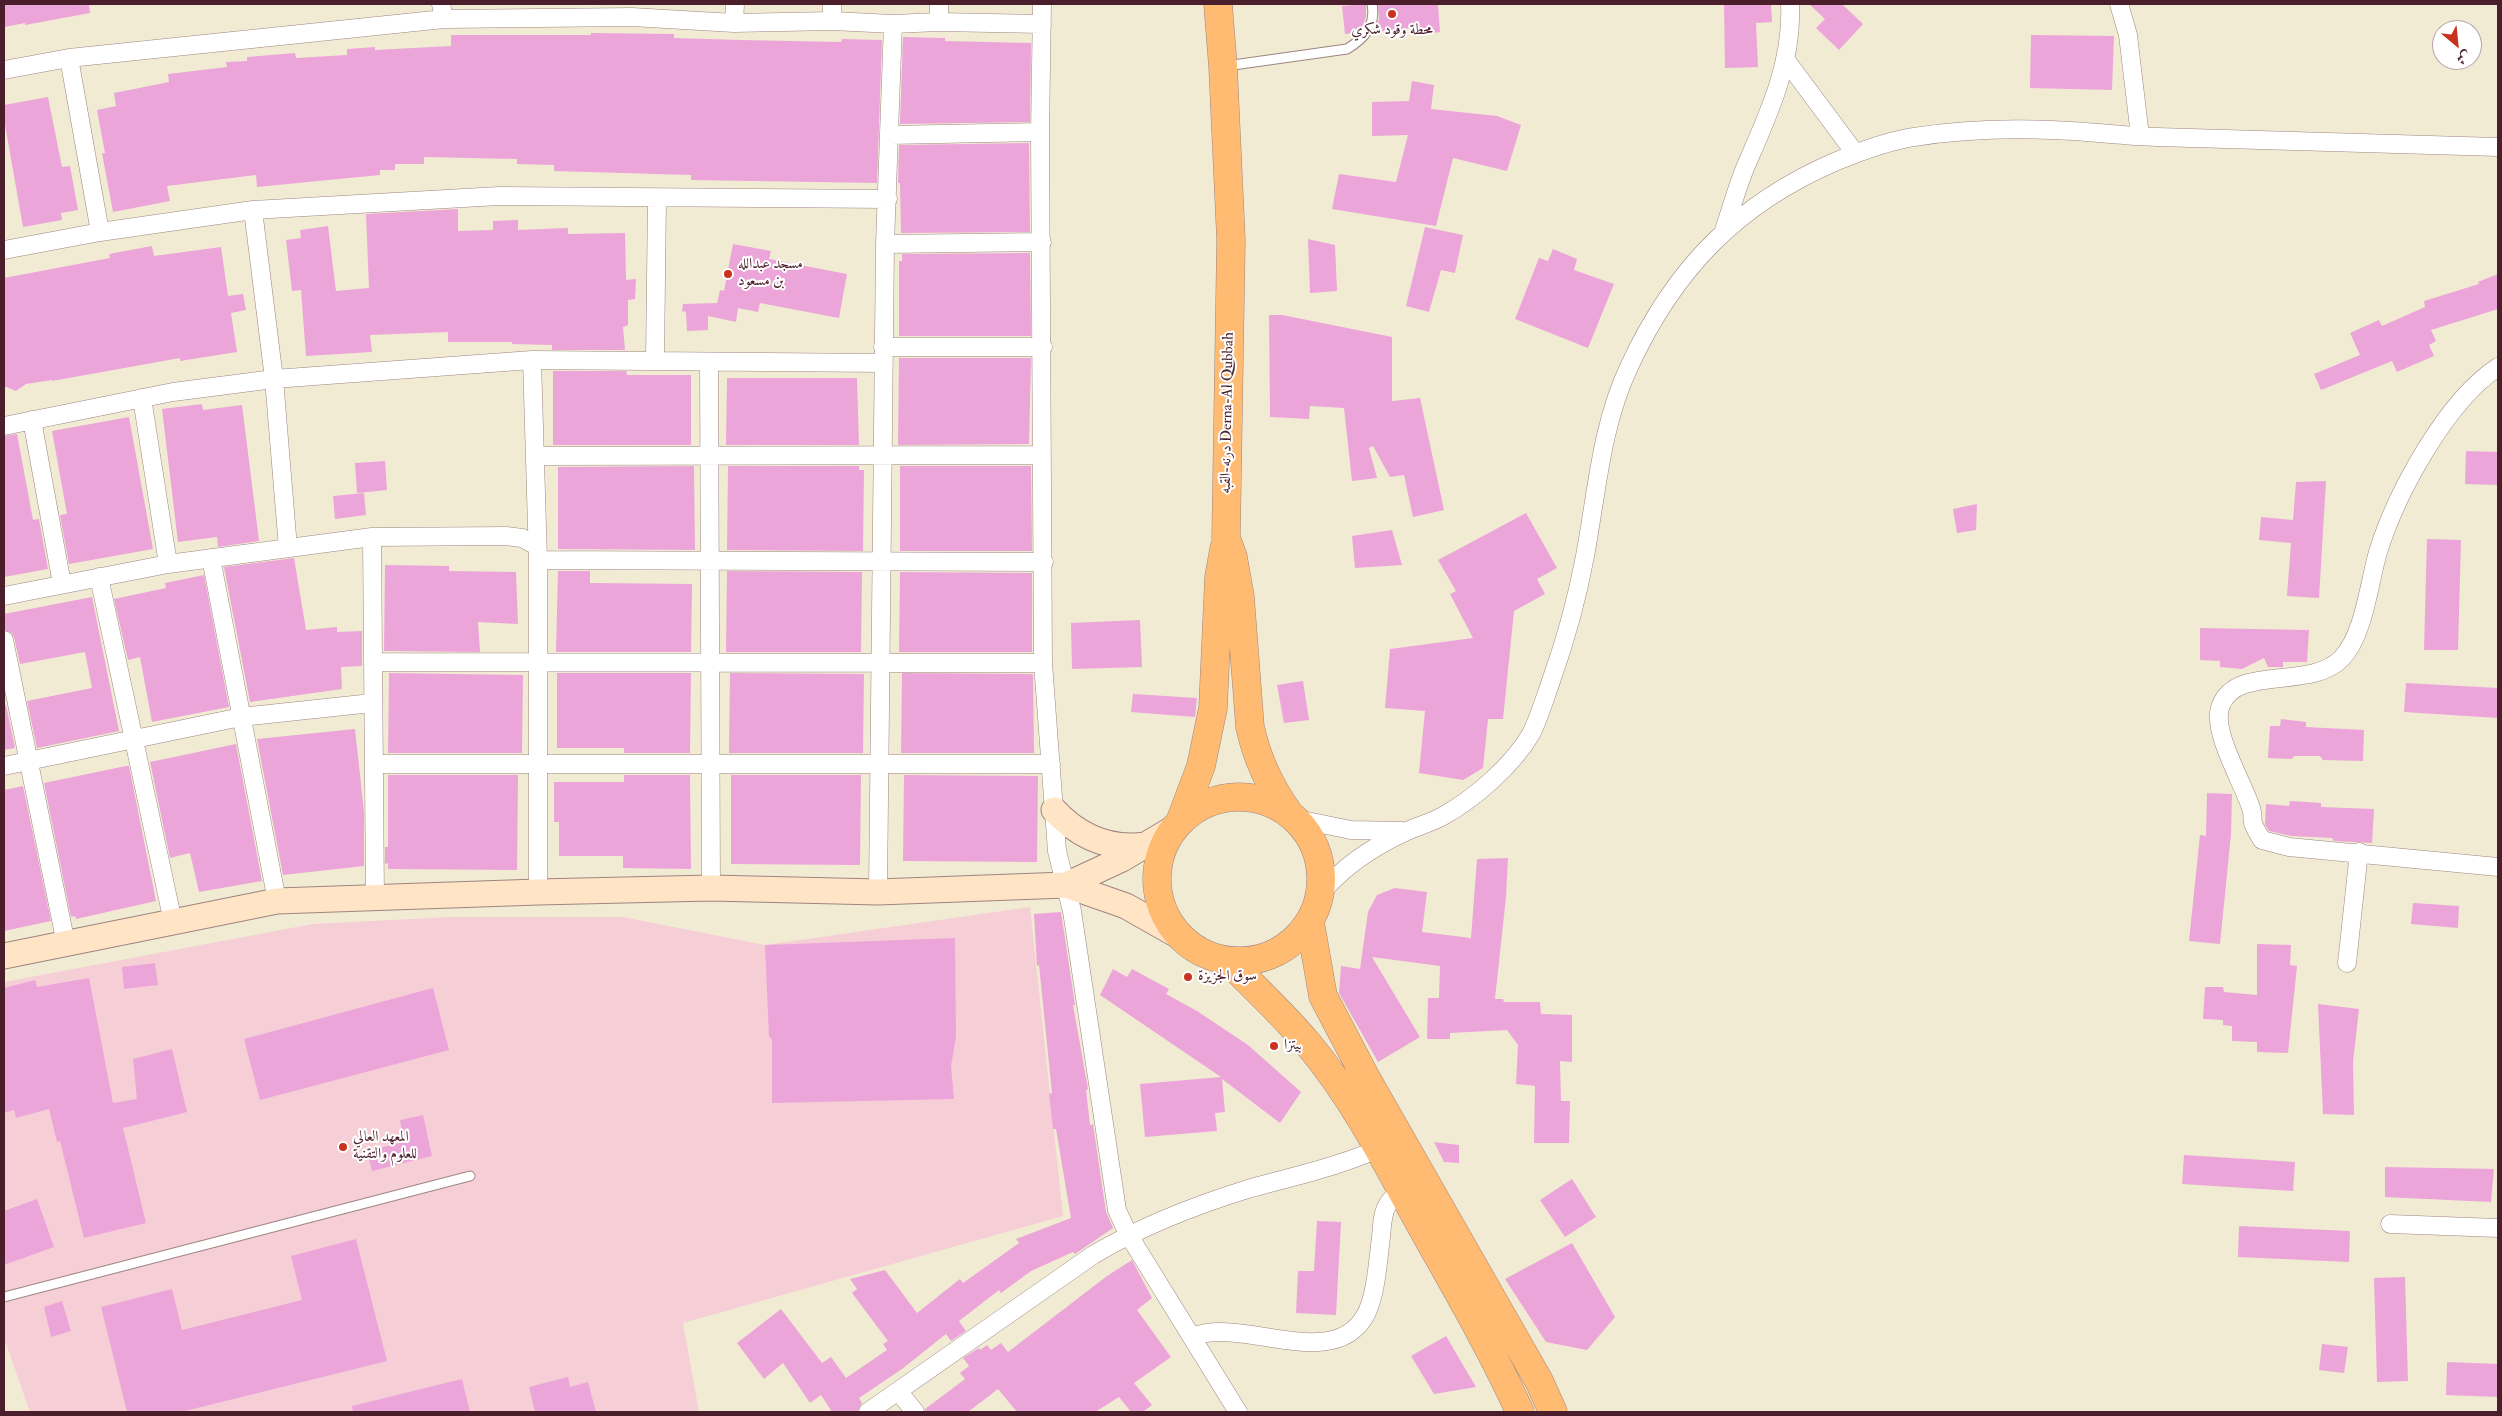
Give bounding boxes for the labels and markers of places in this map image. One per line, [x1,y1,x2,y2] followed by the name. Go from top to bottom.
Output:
[1386,8,1398,20] marker: محطة وقود شكري
[1351,22,1433,40] place label: محطة وقود شكري
[738,256,803,291] place label: مسجد عبدالله بن مسعود
[722,268,734,280] marker: مسجد عبدالله بن مسعود
[1198,968,1257,986] place label: سوق الجزيزة
[1182,971,1194,983] marker: سوق الجزيزة
[1284,1037,1302,1055] place label: بيتزا
[1268,1040,1280,1052] marker: بيتزا
[353,1129,417,1164] place label: المعهد العالي للعلوم والتقنية
[337,1141,349,1153] marker: المعهد العالي للعلوم والتقنية

